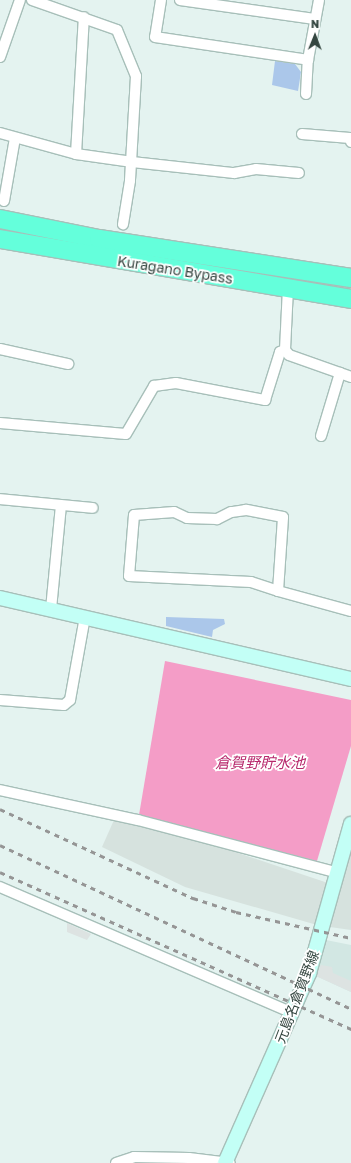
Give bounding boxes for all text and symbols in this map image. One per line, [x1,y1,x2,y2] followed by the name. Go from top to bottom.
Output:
[295,16,335,56] north arrow
[311,17,320,30] text: N
[116,253,234,287] street label: Kuragano Bypass
[215,754,305,772] water label: 倉賀野貯水池
[272,948,322,1046] street label: 元島名倉賀野線

